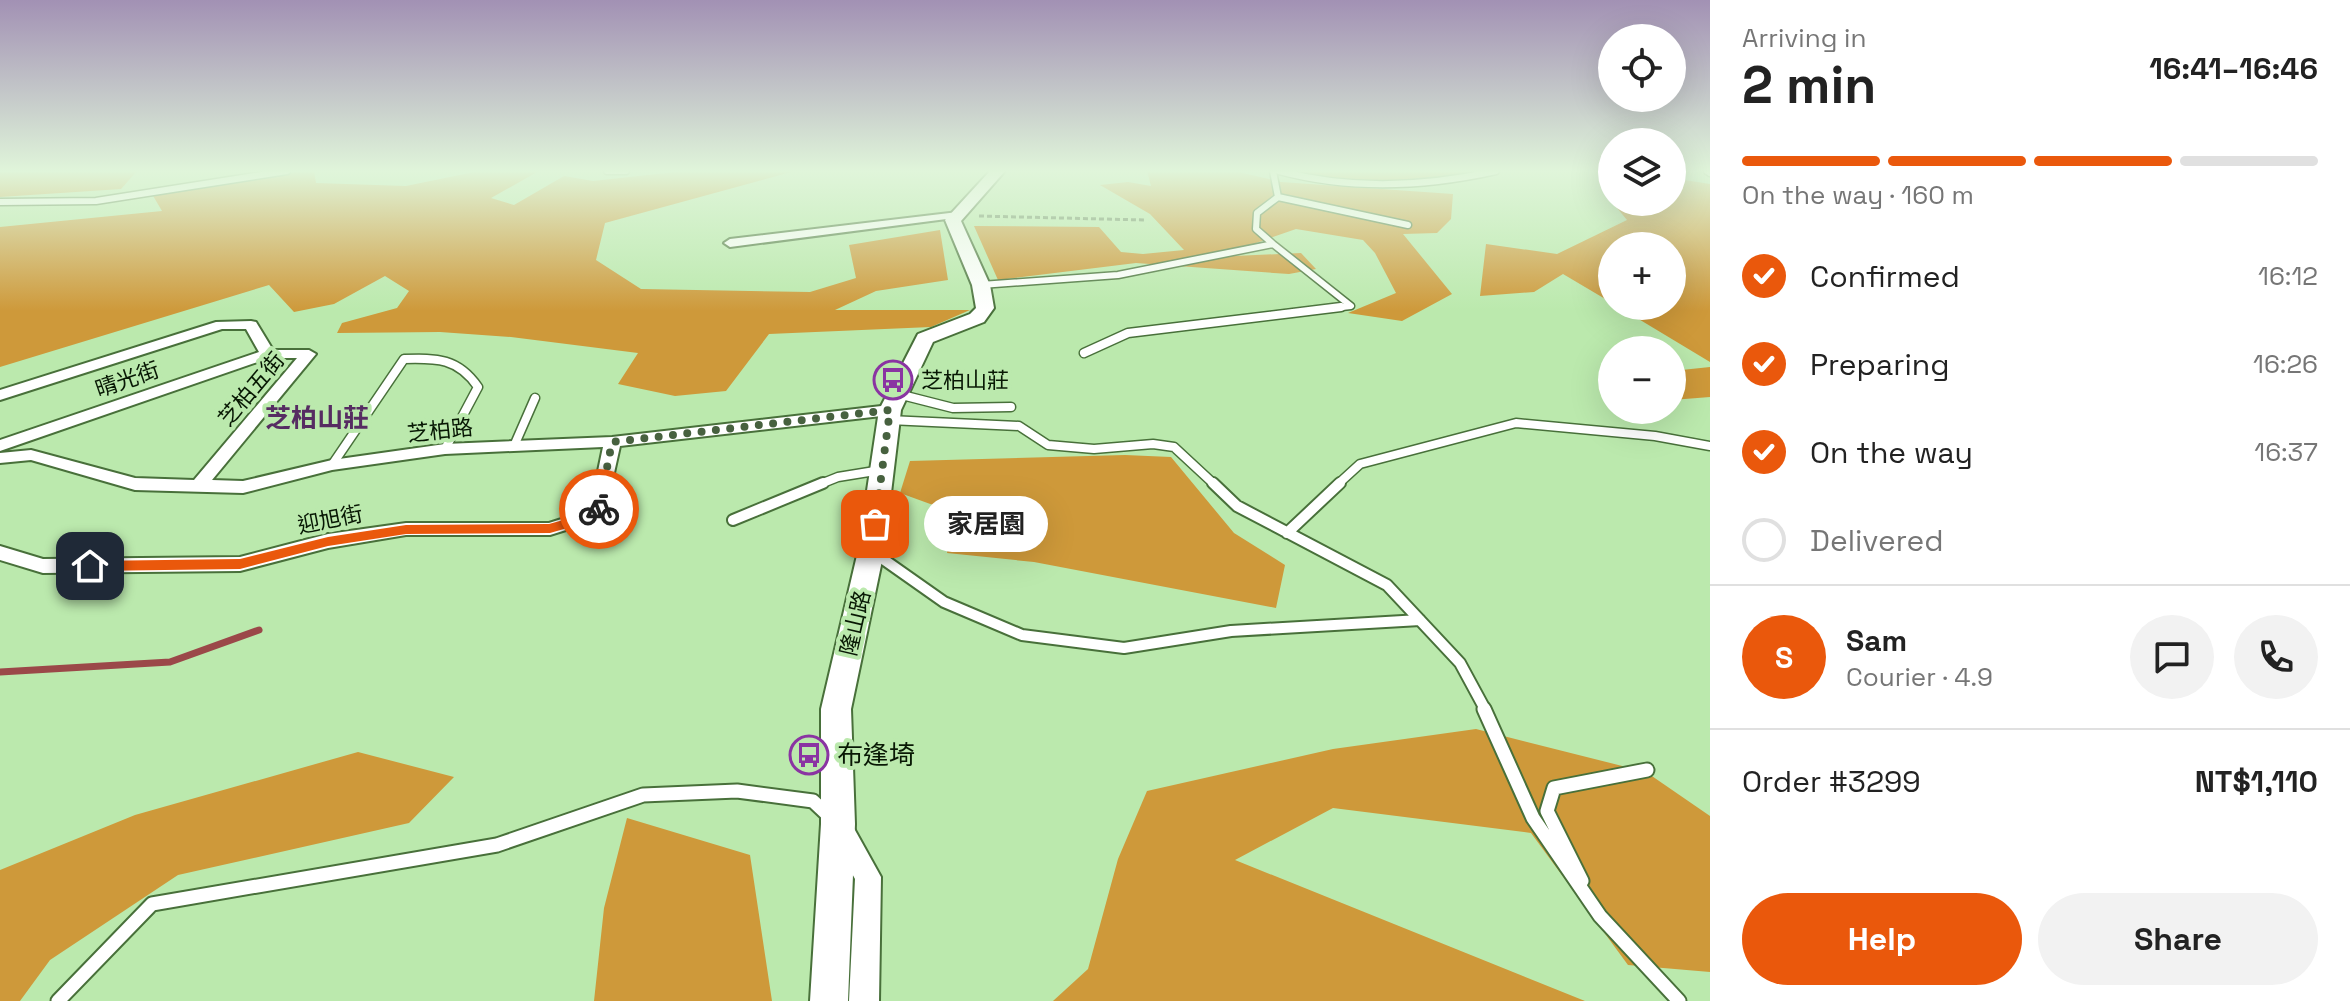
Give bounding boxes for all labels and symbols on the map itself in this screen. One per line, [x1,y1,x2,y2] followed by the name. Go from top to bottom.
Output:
[212,346,290,432] street label: 芝柏五街
[91,355,163,403] street label: 晴光街
[872,359,914,401] bus stop icon: 芝柏山莊
[921,366,1009,394] place label: 芝柏山莊
[265,401,369,435] district label: 芝柏山莊
[406,413,474,447] street label: 芝柏路
[559,469,639,549] courier
[841,490,909,558] pin
[923,496,1047,552] callout: 家居園
[295,499,365,539] street label: 迎旭街
[56,532,124,600] pin
[834,588,876,658] street label: 隆山路
[788,734,830,776] bus stop icon: 布逢埼
[837,738,915,772] place label: 布逢埼

